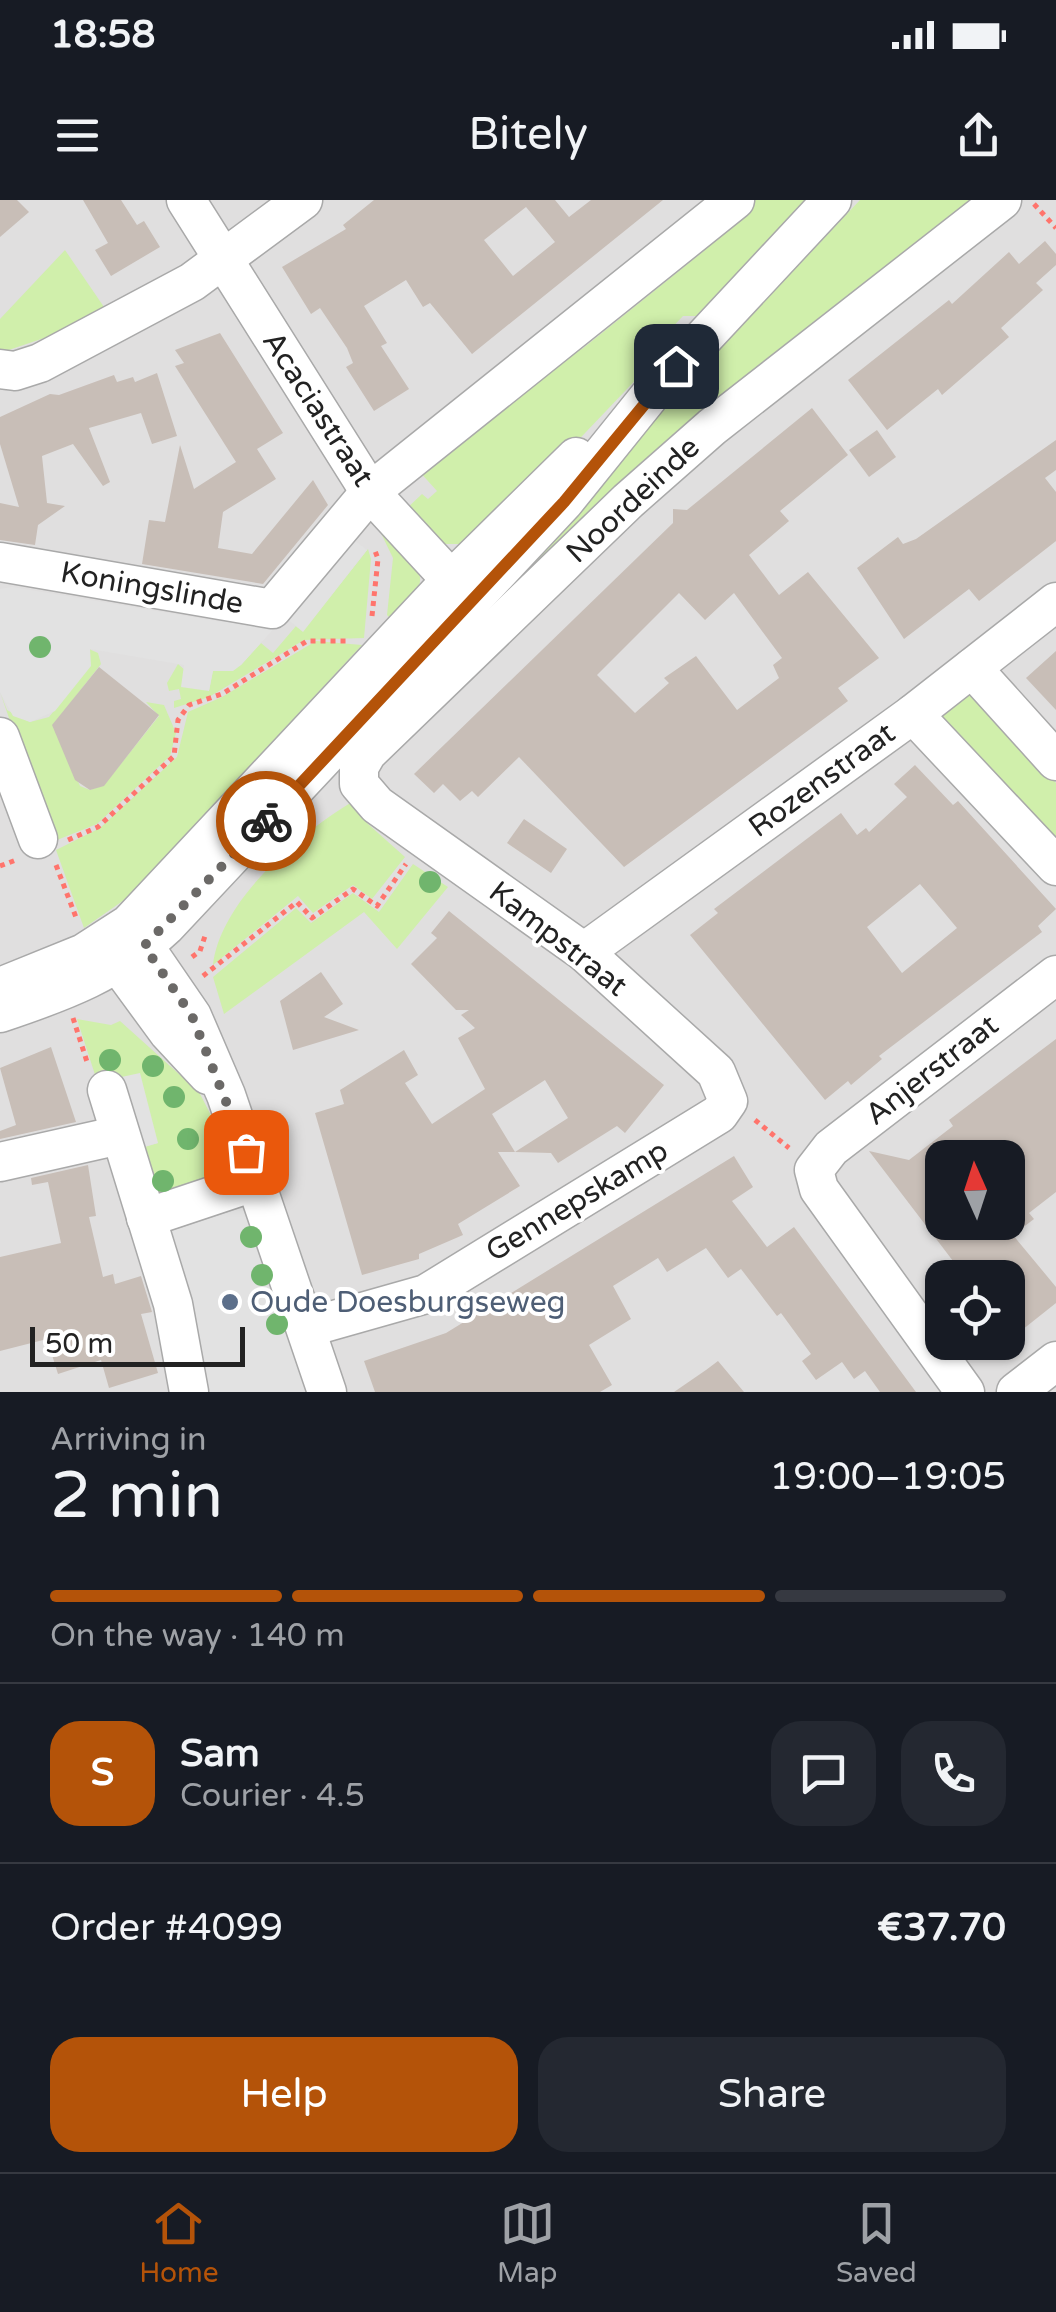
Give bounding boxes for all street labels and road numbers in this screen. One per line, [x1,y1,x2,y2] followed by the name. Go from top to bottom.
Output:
[254,325,382,493] street label: Acaciastraat
[559,429,707,571] street label: Noordeinde
[58,554,246,622] street label: Koningslinde
[742,715,902,845] street label: Rozenstraat
[481,873,635,1005] street label: Kampstraat
[858,1007,1006,1133] street label: Anjerstraat
[479,1132,675,1270] street label: Gennepskamp

